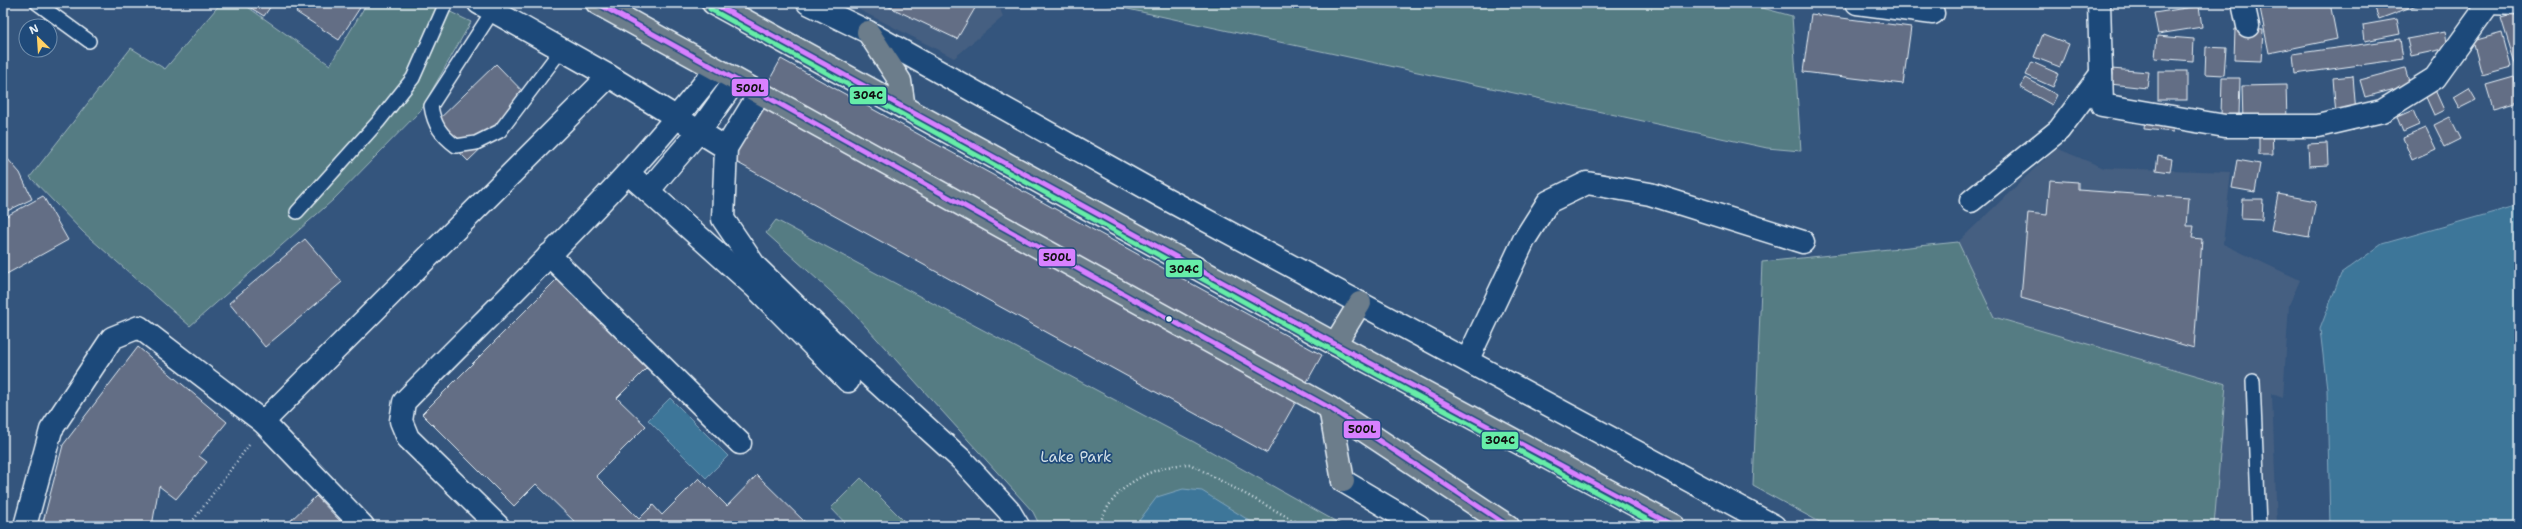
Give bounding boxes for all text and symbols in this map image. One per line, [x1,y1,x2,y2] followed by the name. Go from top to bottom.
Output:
[18,18,58,58] north arrow
[27,21,41,38] text: N
[731,78,769,97] line badge: 500L
[736,81,764,96] text: 500L
[849,86,887,105] line badge: 304C
[853,88,883,103] text: 304C
[1038,248,1076,267] line badge: 500L
[1043,250,1071,265] text: 500L
[1165,259,1203,278] line badge: 304C
[1169,262,1199,277] text: 304C
[1164,314,1174,324] unlabelled marker
[1343,420,1381,439] line badge: 500L
[1348,422,1376,437] text: 500L
[1481,431,1519,450] line badge: 304C
[1485,433,1515,448] text: 304C
[1040,447,1112,467] park label: Lake Park

